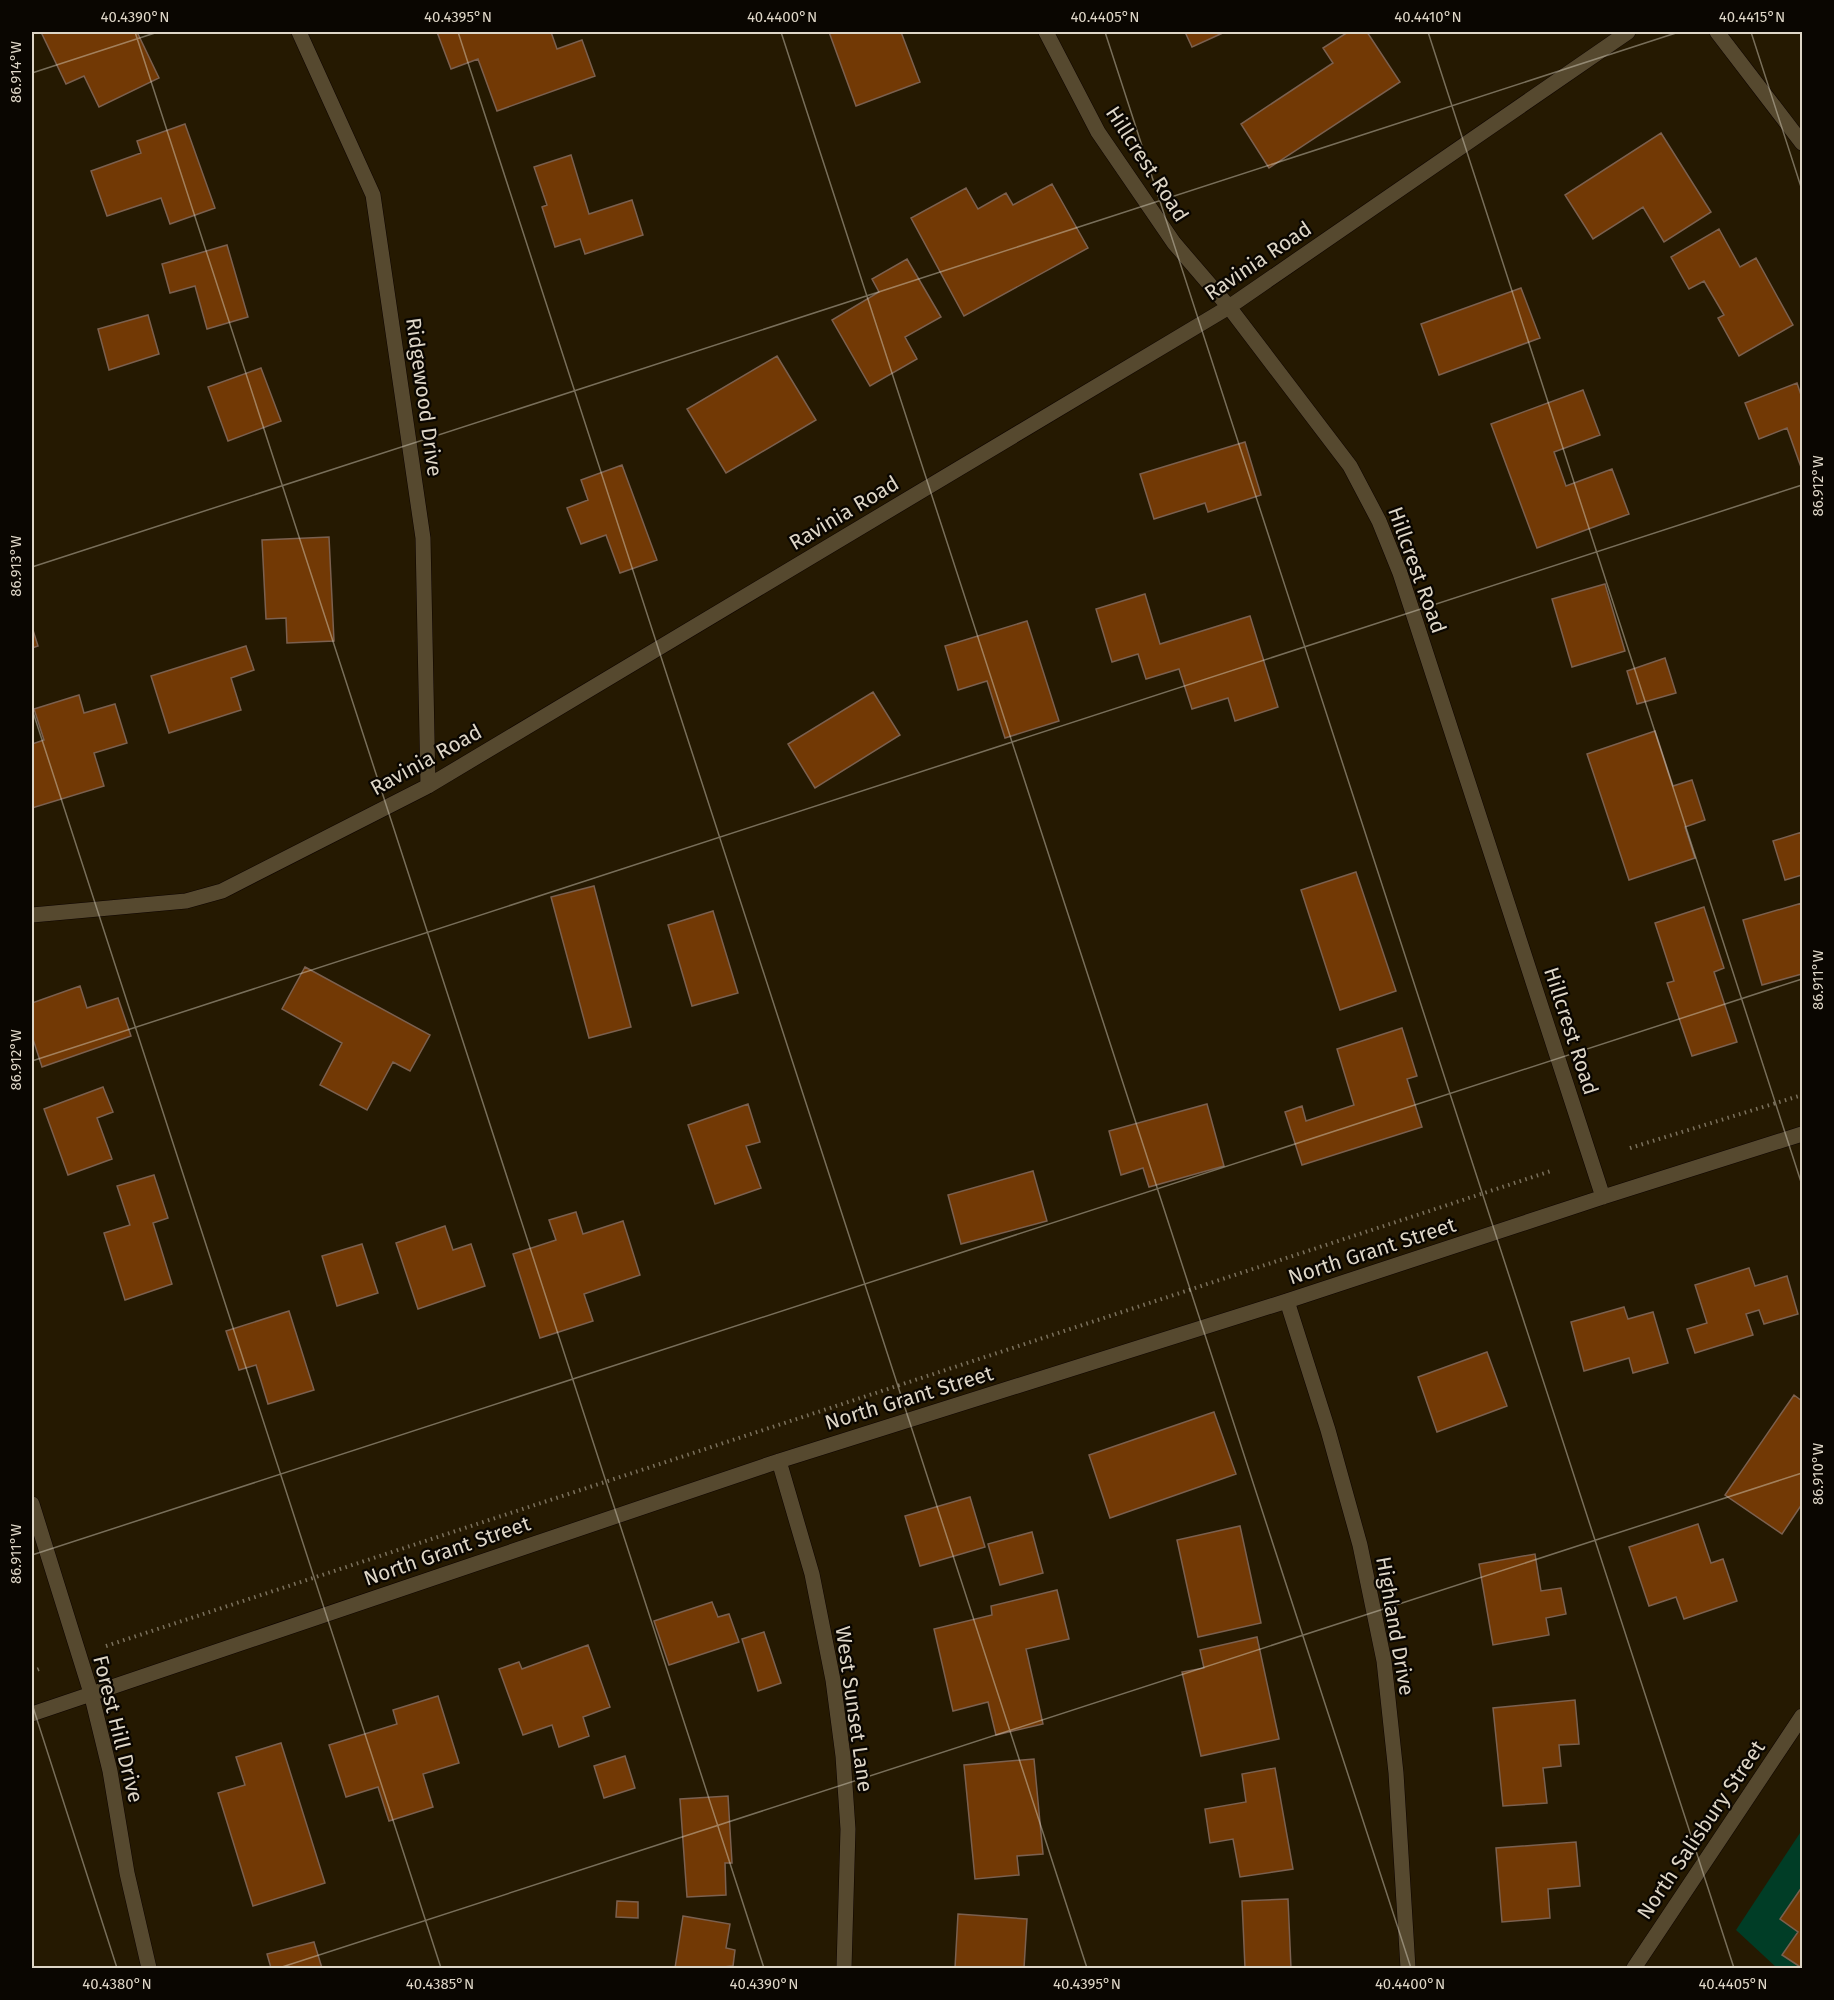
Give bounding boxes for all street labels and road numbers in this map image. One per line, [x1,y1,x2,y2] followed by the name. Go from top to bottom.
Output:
[1100,101,1194,227] street label: Hillcrest Road
[1200,216,1316,306] street label: Ravinia Road
[400,316,448,478] street label: Ridgewood Drive
[784,470,904,556] street label: Ravinia Road
[1382,503,1452,637] street label: Hillcrest Road
[366,719,486,801] street label: Ravinia Road
[1538,964,1604,1098] street label: Hillcrest Road
[1285,1212,1459,1290] street label: North Grant Street
[822,1360,997,1436] street label: North Grant Street
[360,1510,534,1592] street label: North Grant Street
[1370,1555,1420,1697] street label: Highland Drive
[829,1624,879,1794] street label: West Sunset Lane
[87,1653,149,1805] street label: Forest Hill Drive
[1631,1735,1771,1924] street label: North Salisbury Street

